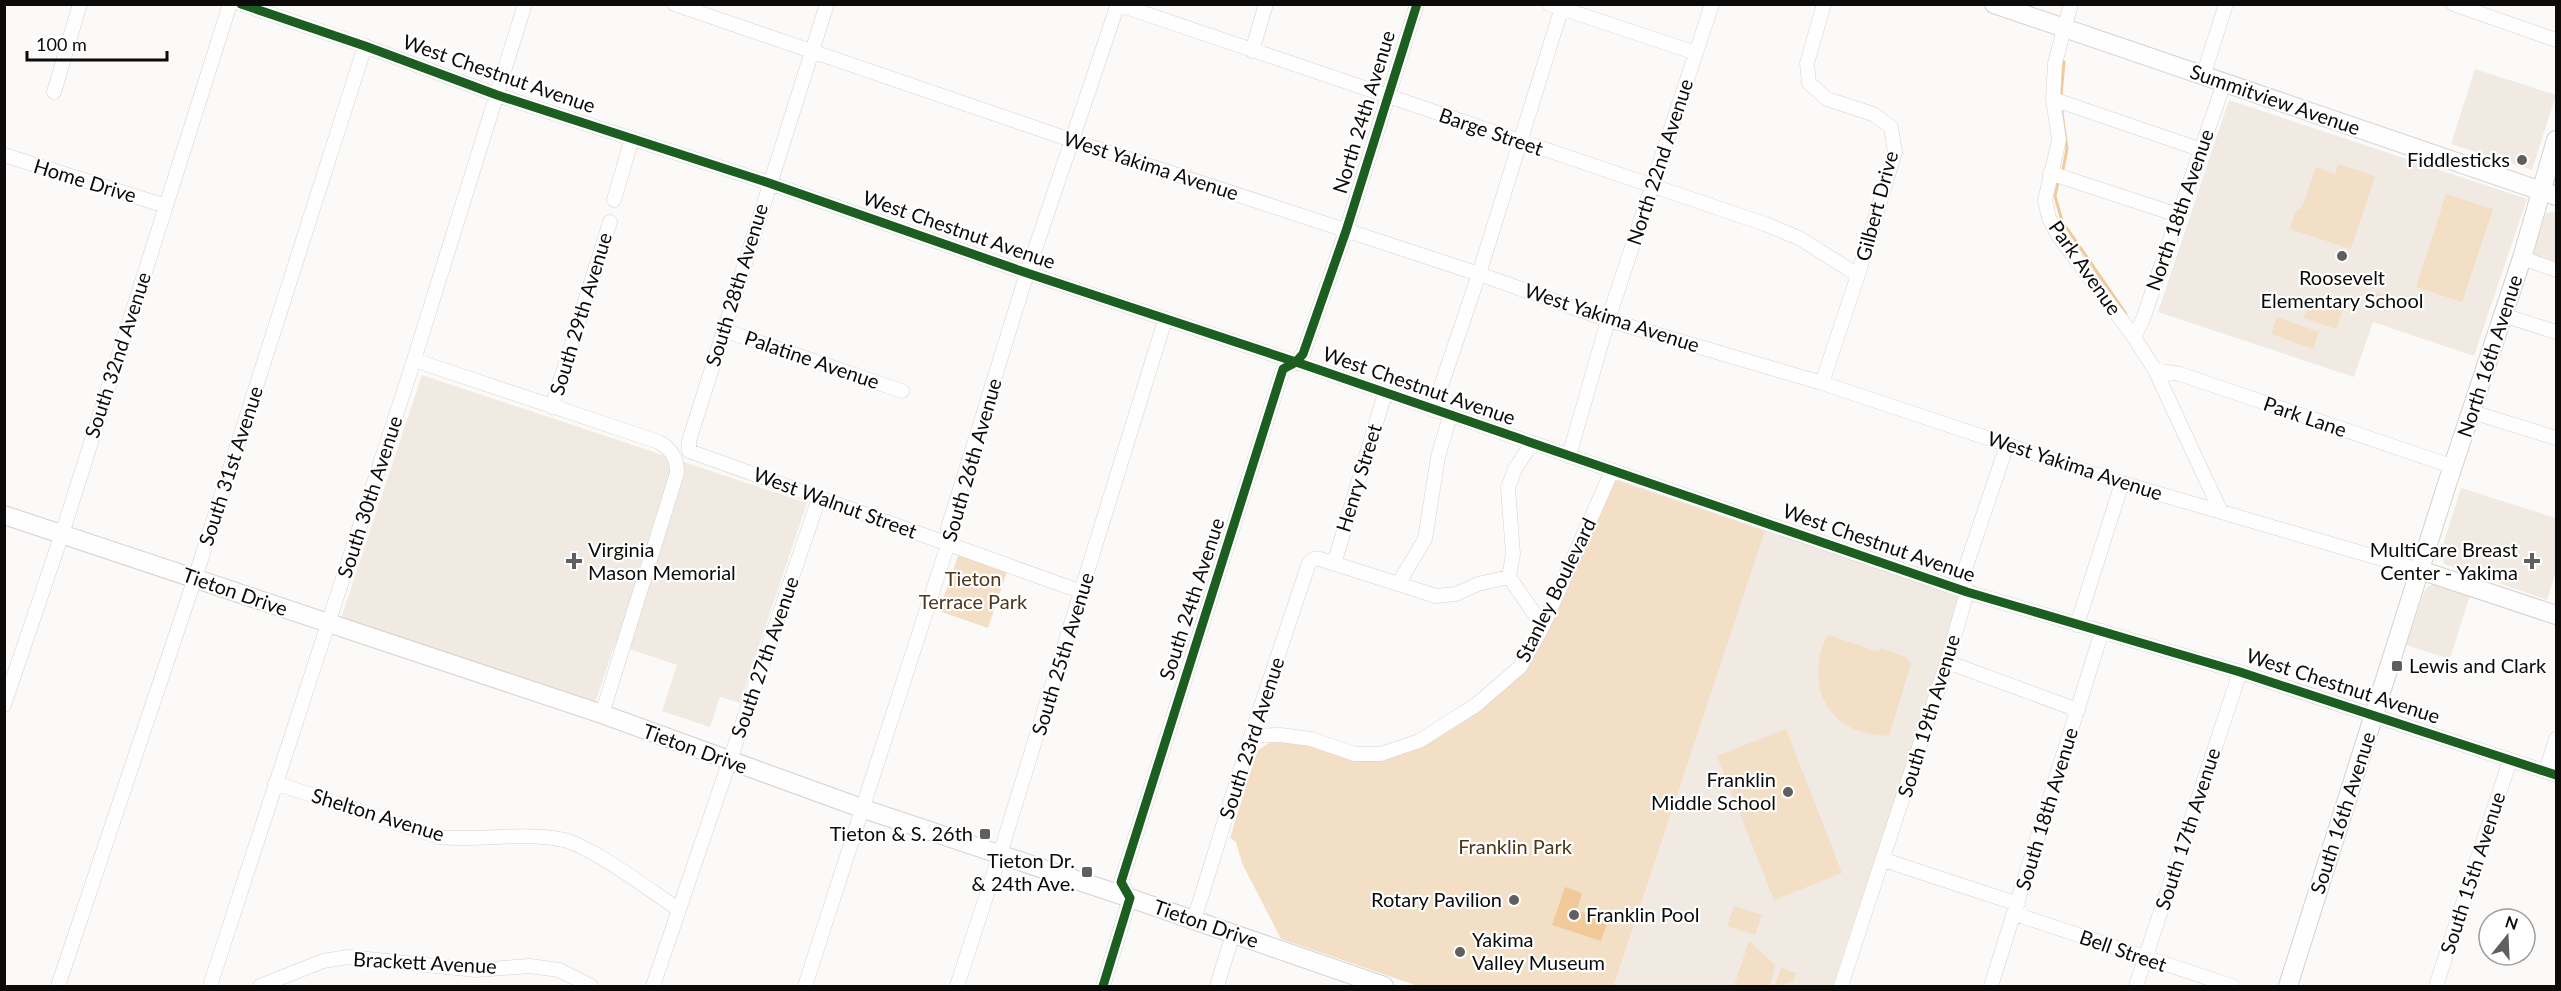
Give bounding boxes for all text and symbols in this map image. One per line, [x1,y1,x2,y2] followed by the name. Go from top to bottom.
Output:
[27,24,166,62] scale bar
[1327,27,1399,196] street label: North 24th Avenue
[400,29,599,117] street label: West Chestnut Avenue
[36,33,87,55] text: 100 m
[2187,59,2363,139] street label: Summitview Avenue
[1621,76,1697,248] street label: North 22nd Avenue
[1436,102,1546,160] street label: Barge Street
[1061,125,1242,205] street label: West Yakima Avenue
[2140,126,2218,294] street label: North 18th Avenue
[2407,147,2510,171] place label: Fiddlesticks
[1850,148,1902,263] street label: Gilbert Drive
[31,153,140,207] street label: Home Drive
[2515,153,2529,167] marker: Fiddlesticks
[860,185,1059,273] street label: West Chestnut Avenue
[700,200,772,369] street label: South 28th Avenue
[2045,216,2127,319] street label: Park Avenue
[544,229,616,398] street label: South 29th Avenue
[2335,249,2349,263] marker: Roosevelt Elementary School
[2261,265,2424,312] place label: Roosevelt Elementary School
[79,269,155,441] street label: South 32nd Avenue
[2451,272,2527,440] street label: North 16th Avenue
[1522,277,1703,357] street label: West Yakima Avenue
[742,325,883,393] street label: Palatine Avenue
[1320,341,1519,429] street label: West Chestnut Avenue
[936,375,1006,544] street label: South 26th Avenue
[193,383,267,549] street label: South 31st Avenue
[2261,391,2350,441] street label: Park Lane
[332,413,407,581] street label: South 30th Avenue
[1330,421,1386,535] street label: Henry Street
[1985,425,2166,505] street label: West Yakima Avenue
[750,461,920,543] street label: West Walnut Street
[1780,498,1979,586] street label: West Chestnut Avenue
[1510,514,1600,665] street label: Stanley Boulevard
[1154,515,1229,683] street label: South 24th Avenue
[588,537,736,584] place label: Virginia Mason Memorial
[2370,537,2518,584] place label: MultiCare Breast Center - Yakima
[565,552,583,570] marker: Virginia Mason Memorial
[2523,552,2541,570] marker: MultiCare Breast Center - Yakima
[180,562,291,620] street label: Tieton Drive
[919,566,1028,613] park label: Tieton Terrace Park
[1026,569,1098,738] street label: South 25th Avenue
[725,573,803,740] street label: South 27th Avenue
[1892,631,1964,800] street label: South 19th Avenue
[2243,642,2443,728] street label: West Chestnut Avenue
[2409,653,2547,677] place label: Lewis and Clark
[1214,654,1289,822] street label: South 23rd Avenue
[2390,659,2404,673] marker: Lewis and Clark
[640,718,751,778] street label: Tieton Drive
[2010,724,2082,893] street label: South 18th Avenue
[2305,729,2380,897] street label: South 16th Avenue
[2150,745,2225,913] street label: South 17th Avenue
[1651,767,1776,814] place label: Franklin Middle School
[309,782,448,846] street label: Shelton Avenue
[1781,785,1795,799] marker: Franklin Middle School
[2435,789,2510,957] street label: South 15th Avenue
[830,821,973,845] place label: Tieton & S. 26th
[978,827,992,841] marker: Tieton & S. 26th
[1458,834,1573,858] park label: Franklin Park
[972,848,1075,895] place label: Tieton Dr. & 24th Ave.
[1080,865,1094,879] marker: Tieton Dr. & 24th Ave.
[1371,887,1502,911] place label: Rotary Pavilion
[1507,893,1521,907] marker: Rotary Pavilion
[1151,894,1262,952] street label: Tieton Drive
[1586,902,1700,926] place label: Franklin Pool
[2477,907,2537,967] north arrow
[1567,908,1581,922] marker: Franklin Pool
[2503,911,2521,933] text: N
[2077,924,2170,976] street label: Bell Street
[1472,927,1605,974] place label: Yakima Valley Museum
[1453,945,1467,959] marker: Yakima Valley Museum
[353,946,497,978] street label: Brackett Avenue

